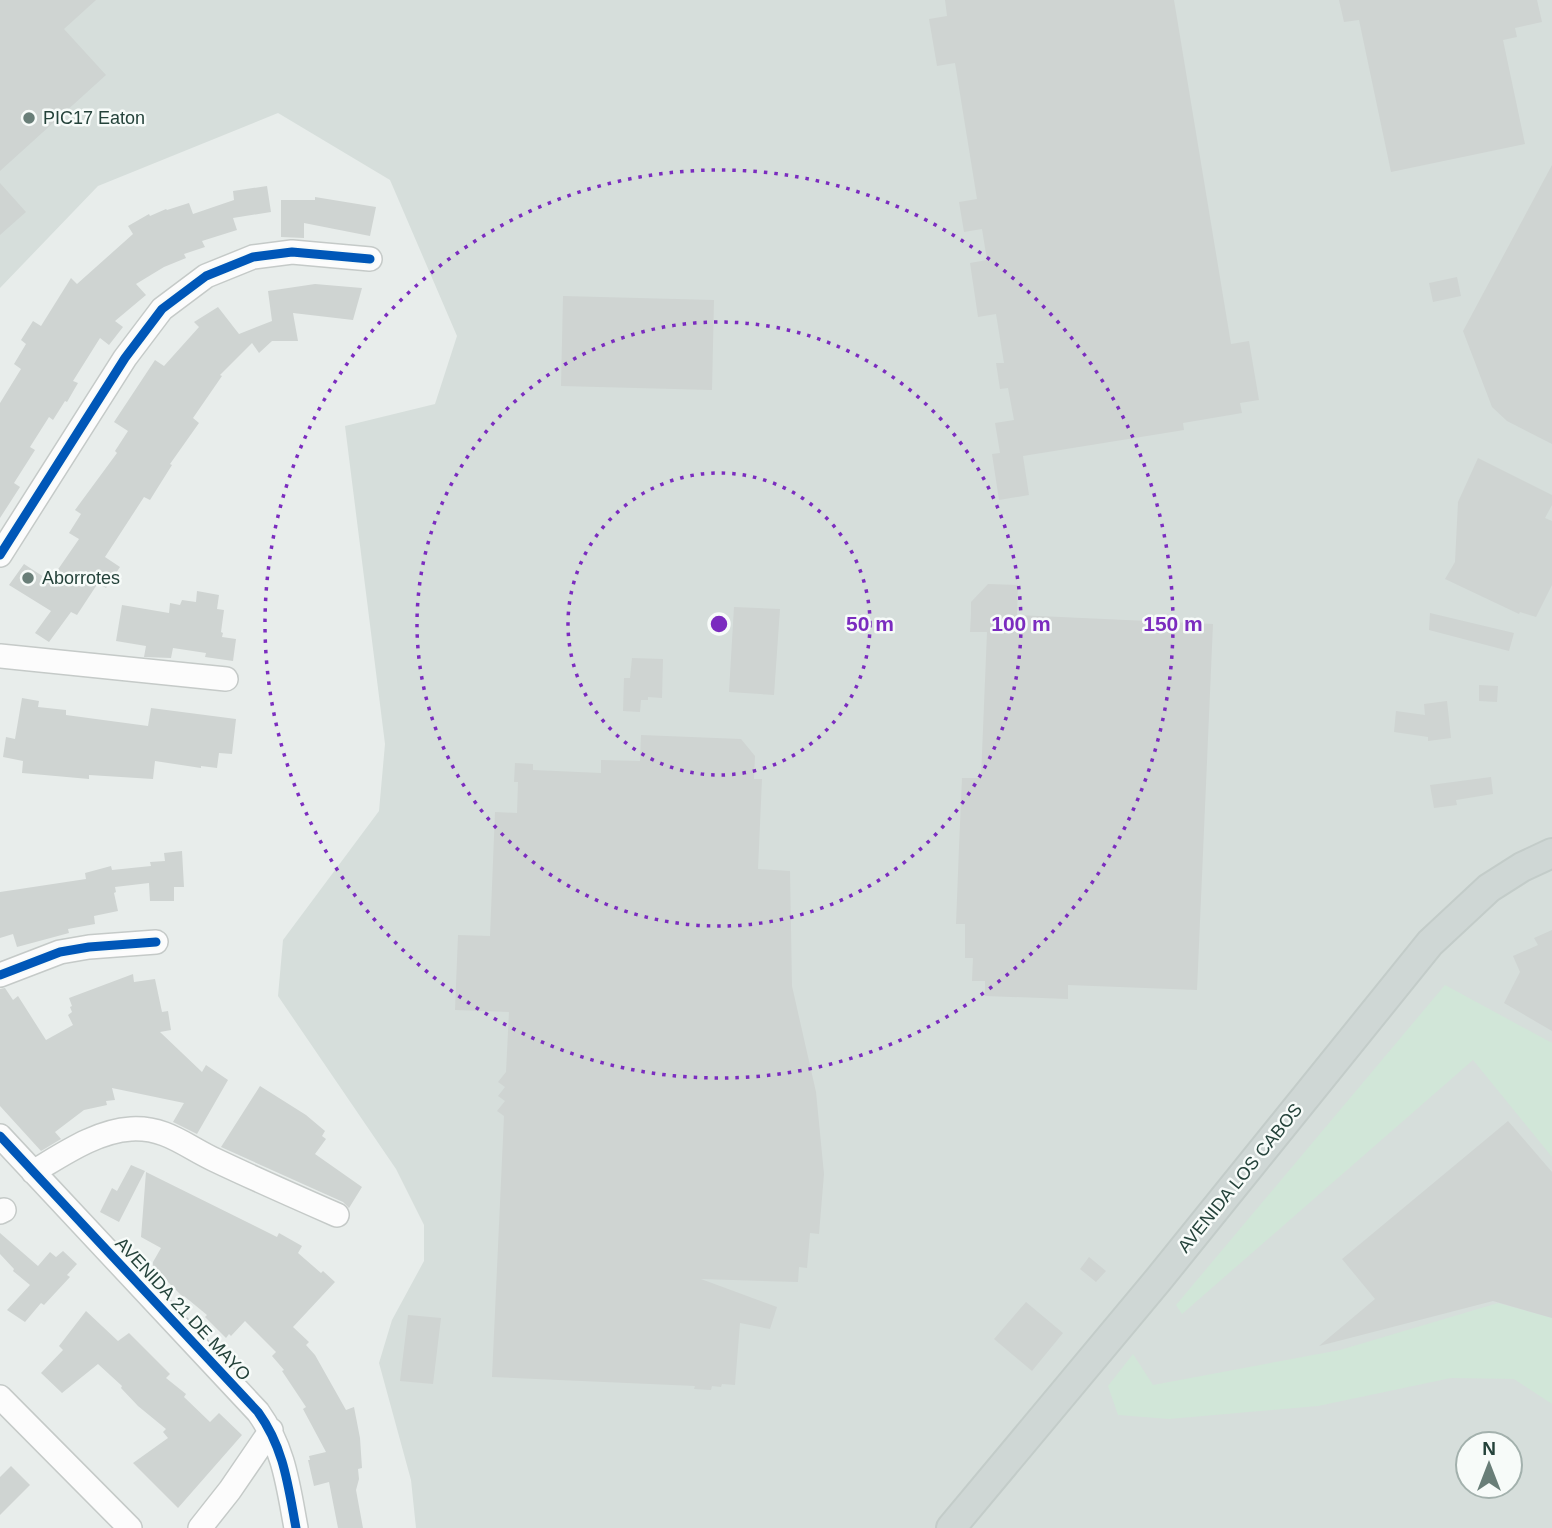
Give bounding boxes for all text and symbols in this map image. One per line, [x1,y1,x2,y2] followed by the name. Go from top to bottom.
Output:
[43,108,145,128] place label: PIC17 Eaton
[21,110,37,126] marker: PIC17 Eaton
[42,568,120,588] place label: Aborrotes
[20,570,36,586] marker: Aborrotes
[707,612,731,636] centre of rings
[846,612,894,635] text: 50 m
[991,612,1051,635] text: 100 m
[1143,612,1203,635] text: 150 m
[1174,1100,1306,1256] street label: AVENIDA LOS CABOS
[111,1233,255,1385] street label: AVENIDA 21 DE MAYO
[1454,1430,1524,1500] north arrow
[1482,1438,1496,1459] text: N

